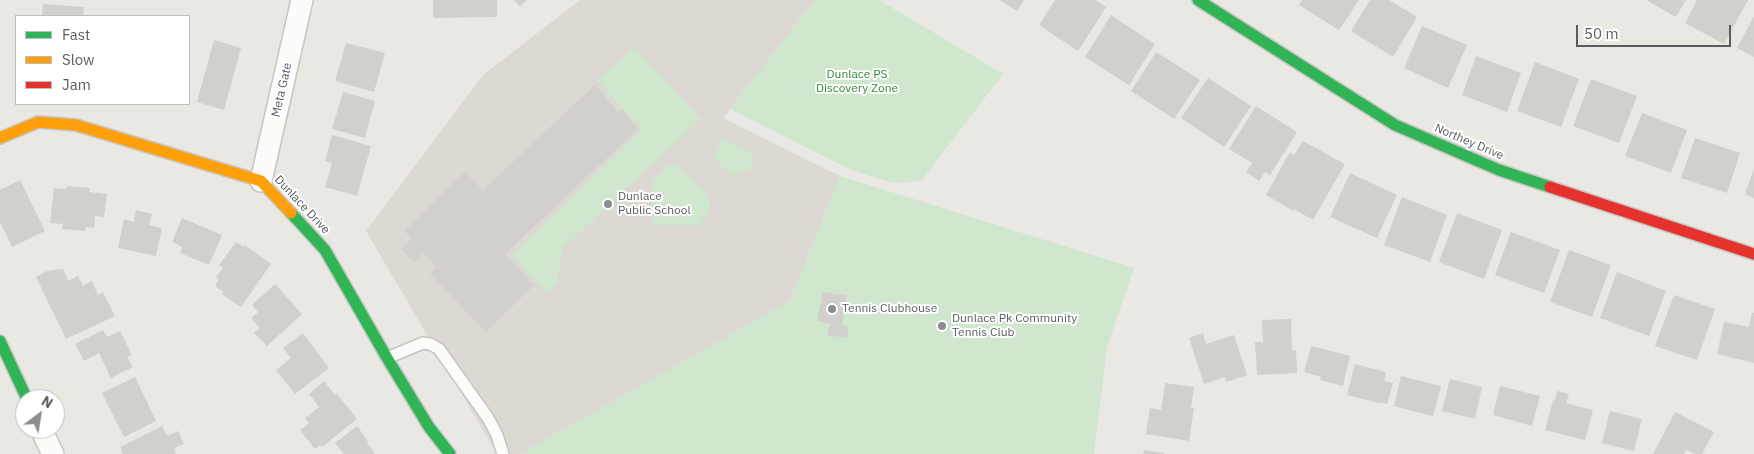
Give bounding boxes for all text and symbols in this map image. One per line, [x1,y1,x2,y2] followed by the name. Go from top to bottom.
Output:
[15,15,190,105] legend
[1579,15,1734,47] scale bar
[1584,24,1619,43] text: 50 m
[62,25,90,44] text: Fast
[62,50,95,69] text: Slow
[269,61,295,119] street label: Meta Gate
[816,68,898,96] park label: Dunlace PS Discovery Zone
[62,75,91,94] text: Jam
[1432,121,1506,163] street label: Northey Drive
[271,173,333,237] street label: Dunlace Drive
[618,190,691,218] place label: Dunlace Public School
[602,198,614,210] marker: Dunlace Public School
[842,302,937,316] place label: Tennis Clubhouse
[826,303,838,315] marker: Tennis Clubhouse
[952,312,1077,340] place label: Dunlace Pk Community Tennis Club
[936,320,948,332] marker: Dunlace Pk Community Tennis Club
[15,389,65,439] north arrow
[38,392,56,412] text: N

